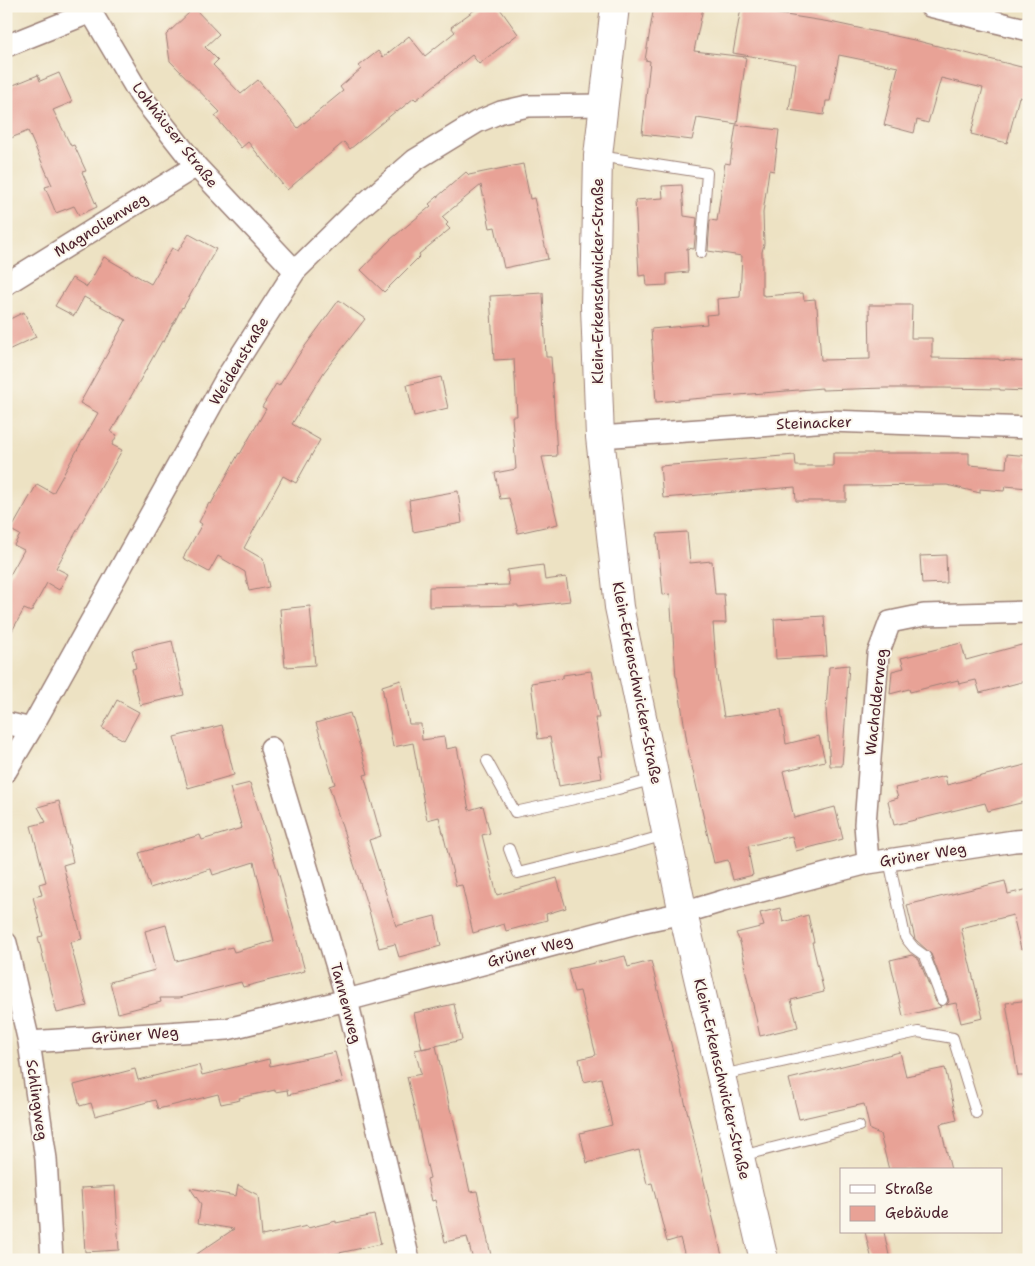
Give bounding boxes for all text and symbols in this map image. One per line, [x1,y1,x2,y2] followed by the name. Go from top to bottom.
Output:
[127,78,223,192] street label: Lohhäuser Straße
[588,178,608,384] street label: Klein-Erkenschwicker-Straße
[50,188,152,262] street label: Magnolienweg
[205,313,273,409] street label: Weidenstraße
[776,412,852,434] street label: Steinacker
[608,580,666,786] street label: Klein-Erkenschwicker-Straße
[860,647,892,757] street label: Wacholderweg
[878,838,968,872] street label: Grüner Weg
[485,930,575,972] street label: Grüner Weg
[326,960,366,1046] street label: Tannenweg
[689,976,755,1182] street label: Klein-Erkenschwicker-Straße
[91,1022,179,1048] street label: Grüner Weg
[21,1058,53,1142] street label: Schlingweg
[840,1168,1002,1234] legend
[885,1179,933,1199] text: Straße
[885,1203,949,1223] text: Gebäude

